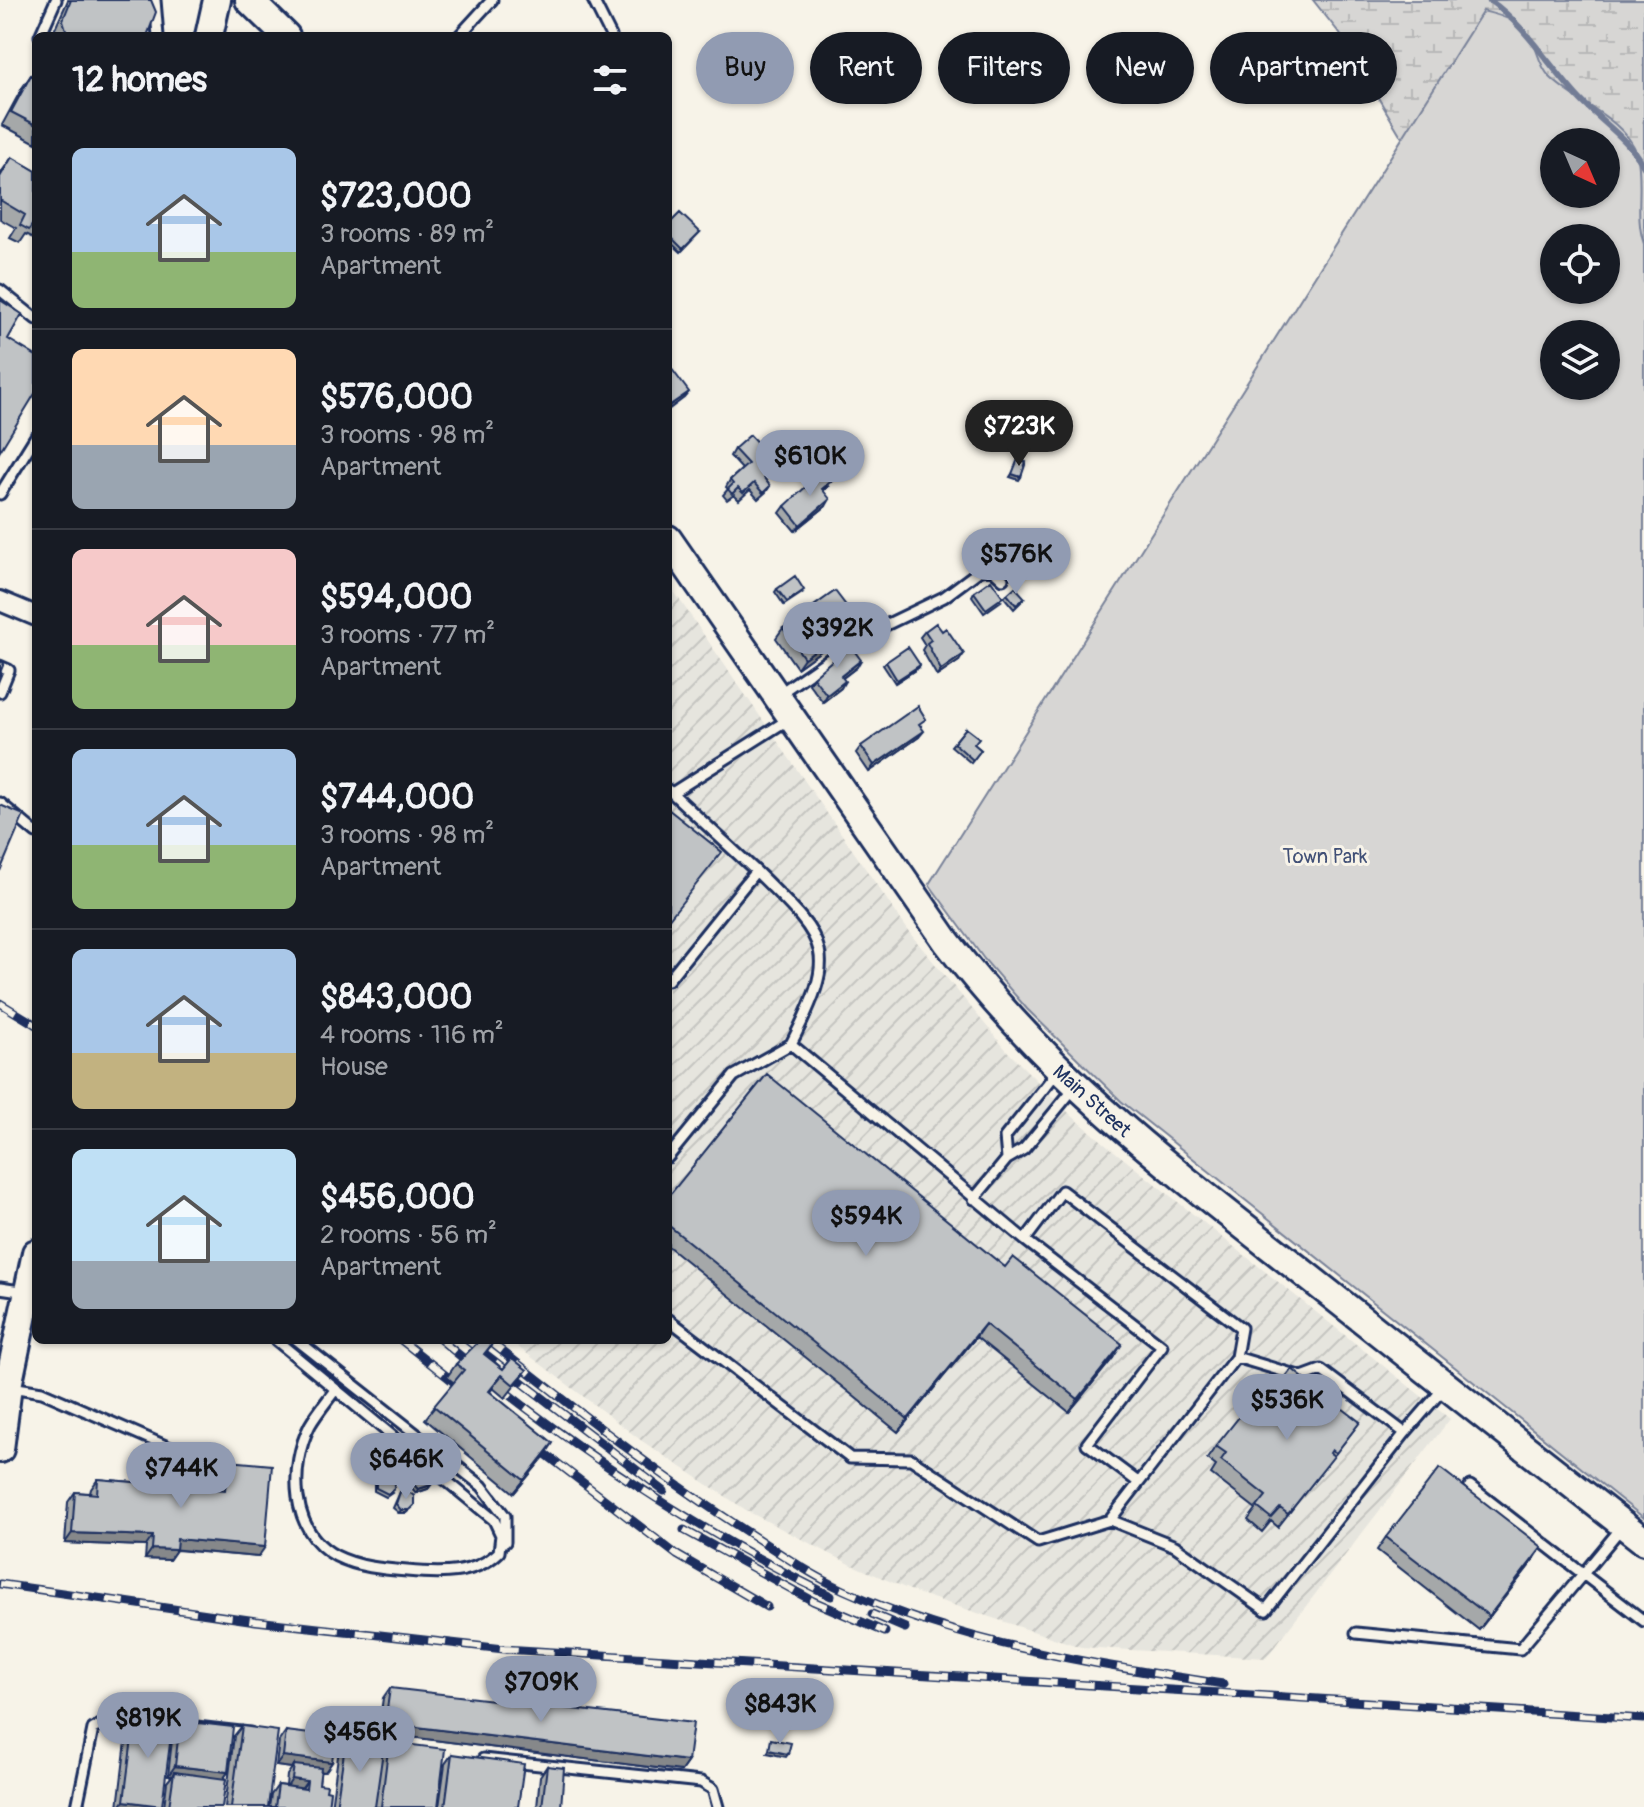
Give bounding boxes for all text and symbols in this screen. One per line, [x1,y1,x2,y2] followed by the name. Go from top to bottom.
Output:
[696,32,794,104] chip: Buy
[810,32,922,104] chip: Rent
[938,32,1070,104] chip: Filters
[1086,32,1194,104] chip: New
[1210,32,1397,104] chip: Apartment
[588,58,632,102] icon: filters
[72,59,207,102] text: 12 homes
[1540,128,1620,208] north arrow
[1540,128,1620,400] map controls
[320,175,472,218] text: $723,000
[136,180,232,276] icon: home
[320,218,494,250] text: 3 rooms · 89 m²
[1540,224,1620,304] button: locate
[320,250,441,282] text: Apartment
[1540,320,1620,400] button: layers
[320,376,473,419] text: $576,000
[136,381,232,477] icon: home
[963,400,1075,468] pin: $723K
[983,410,1055,442] text: $723K
[320,419,494,451] text: 3 rooms · 98 m²
[754,430,866,498] pin: $610K
[774,440,846,472] text: $610K
[320,451,441,483] text: Apartment
[960,528,1072,596] pin: $576K
[980,538,1052,570] text: $576K
[320,576,472,619] text: $594,000
[136,581,232,677] icon: home
[781,602,893,670] pin: $392K
[801,612,873,644] text: $392K
[320,619,495,651] text: 3 rooms · 77 m²
[320,651,441,683] text: Apartment
[320,776,474,819] text: $744,000
[136,781,232,877] icon: home
[320,819,494,851] text: 3 rooms · 98 m²
[1283,844,1368,869] park label: Town Park
[320,851,441,883] text: Apartment
[320,976,473,1019] text: $843,000
[136,981,232,1077] icon: home
[320,1019,504,1051] text: 4 rooms · 116 m²
[320,1051,388,1083] text: House
[1048,1059,1137,1143] street label: Main Street
[320,1176,475,1219] text: $456,000
[136,1181,232,1277] icon: home
[810,1190,922,1258] pin: $594K
[830,1200,902,1232] text: $594K
[320,1219,497,1251] text: 2 rooms · 56 m²
[320,1251,441,1283] text: Apartment
[1231,1374,1343,1442] pin: $536K
[1250,1384,1324,1416] text: $536K
[350,1433,462,1501] pin: $646K
[125,1442,237,1510] pin: $744K
[368,1443,444,1475] text: $646K
[144,1452,218,1484] text: $744K
[485,1656,597,1724] pin: $709K
[504,1666,578,1698] text: $709K
[724,1678,836,1746] pin: $843K
[744,1688,816,1720] text: $843K
[92,1692,204,1760] pin: $819K
[115,1702,181,1734] text: $819K
[304,1706,416,1774] pin: $456K
[323,1716,397,1748] text: $456K

